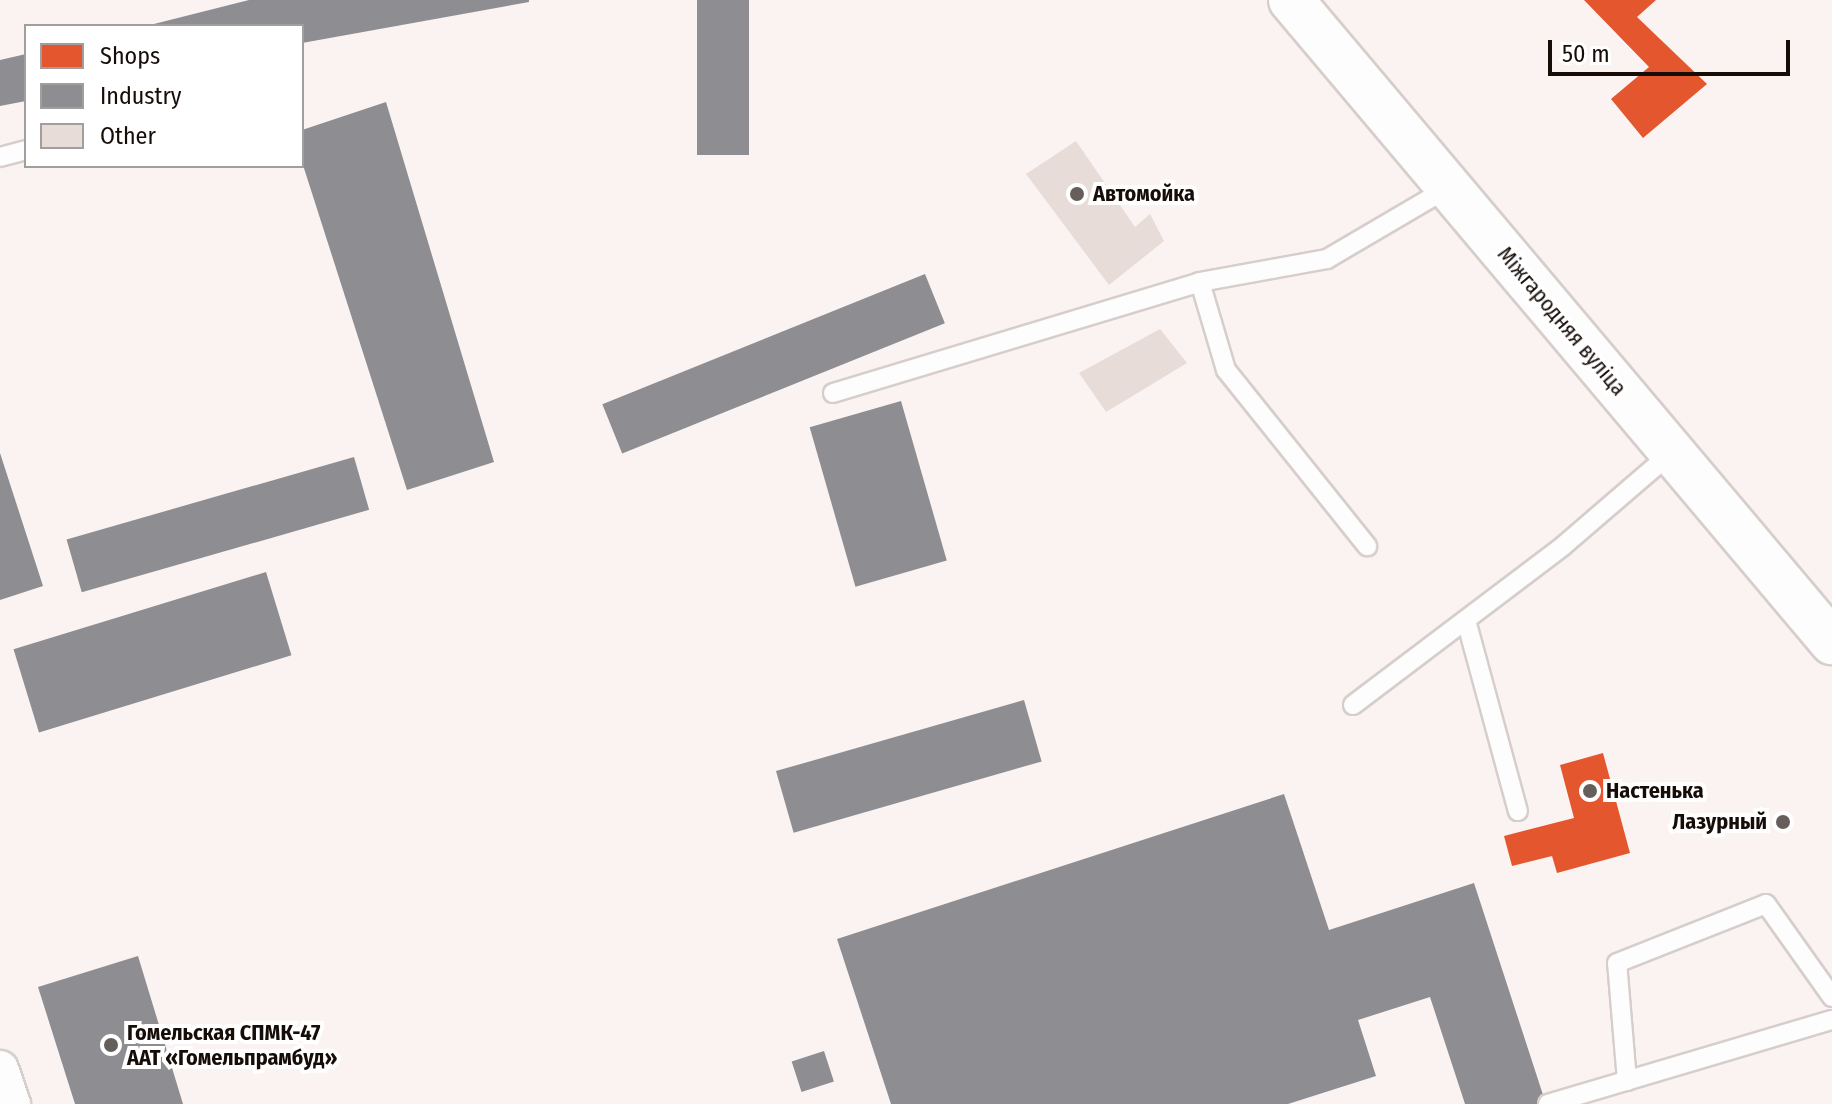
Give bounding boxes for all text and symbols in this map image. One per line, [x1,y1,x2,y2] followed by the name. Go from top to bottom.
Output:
[24,24,304,168] legend
[1552,24,1794,74] scale bar
[1562,40,1610,68] text: 50 m
[100,42,160,70] text: Shops
[100,82,182,110] text: Industry
[100,122,156,150] text: Other
[1093,181,1195,207] place label: Автомойка
[1068,185,1086,203] marker: Автомойка
[1492,241,1632,401] street label: Міжгародняя вуліца
[1606,778,1704,804] place label: Настенька
[1581,782,1599,800] marker: Настенька
[1672,809,1767,835] place label: Лазурный
[1774,813,1792,831] marker: Лазурный
[127,1019,337,1070] place label: Гомельская СПМК-47 ААТ «Гомельпрамбуд»
[102,1036,120,1054] marker: Гомельская СПМК-47 ААТ «Гомельпрамбуд»

